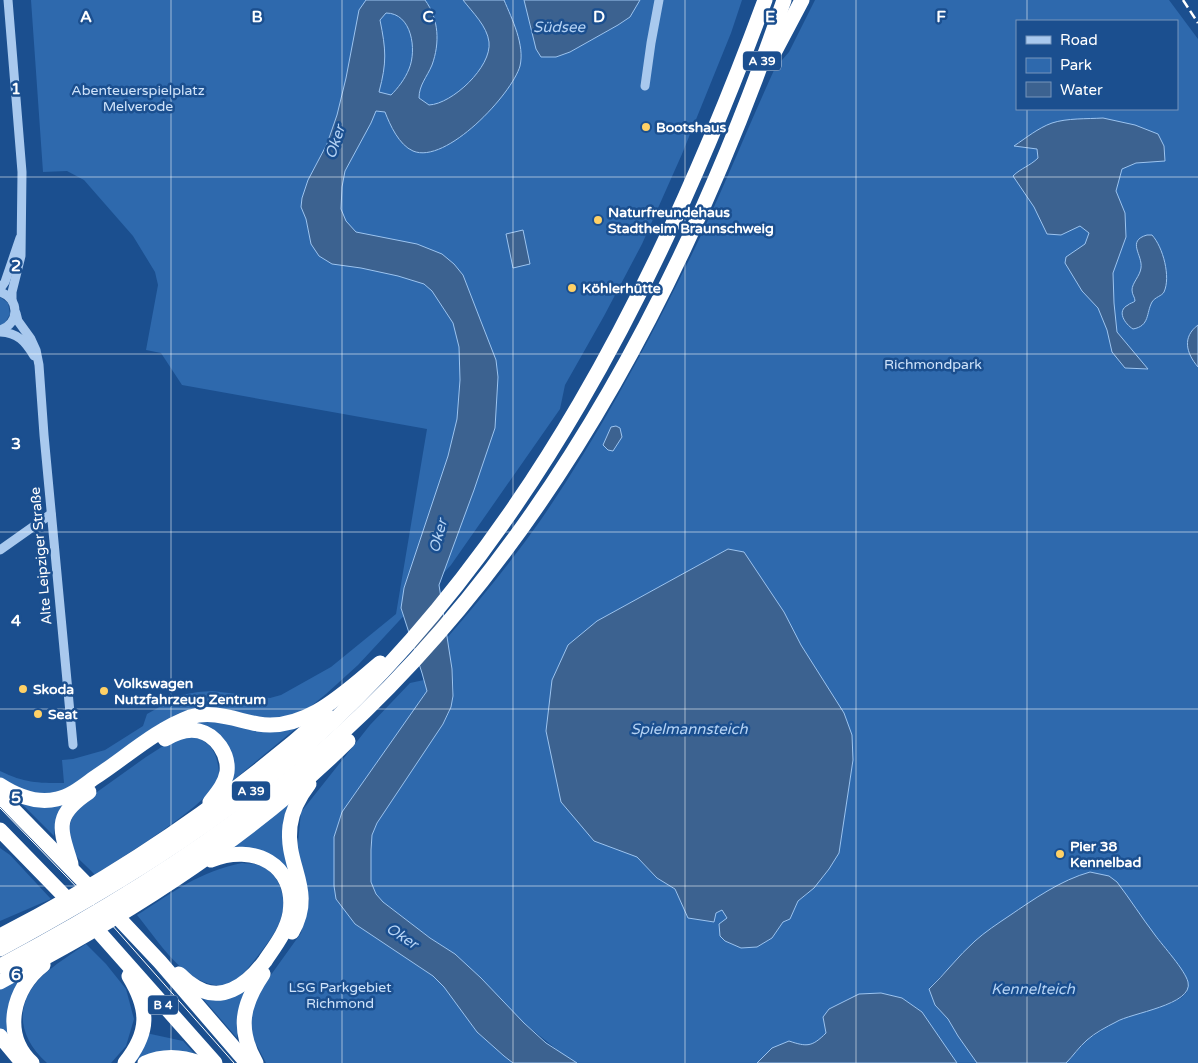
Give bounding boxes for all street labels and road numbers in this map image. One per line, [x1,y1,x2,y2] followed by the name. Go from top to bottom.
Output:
[743,51,781,70] road number: A 39
[26,486,56,626] street label: Alte Leipziger Straße
[232,781,270,800] road number: A 39
[148,996,178,1014] road number: B 4

